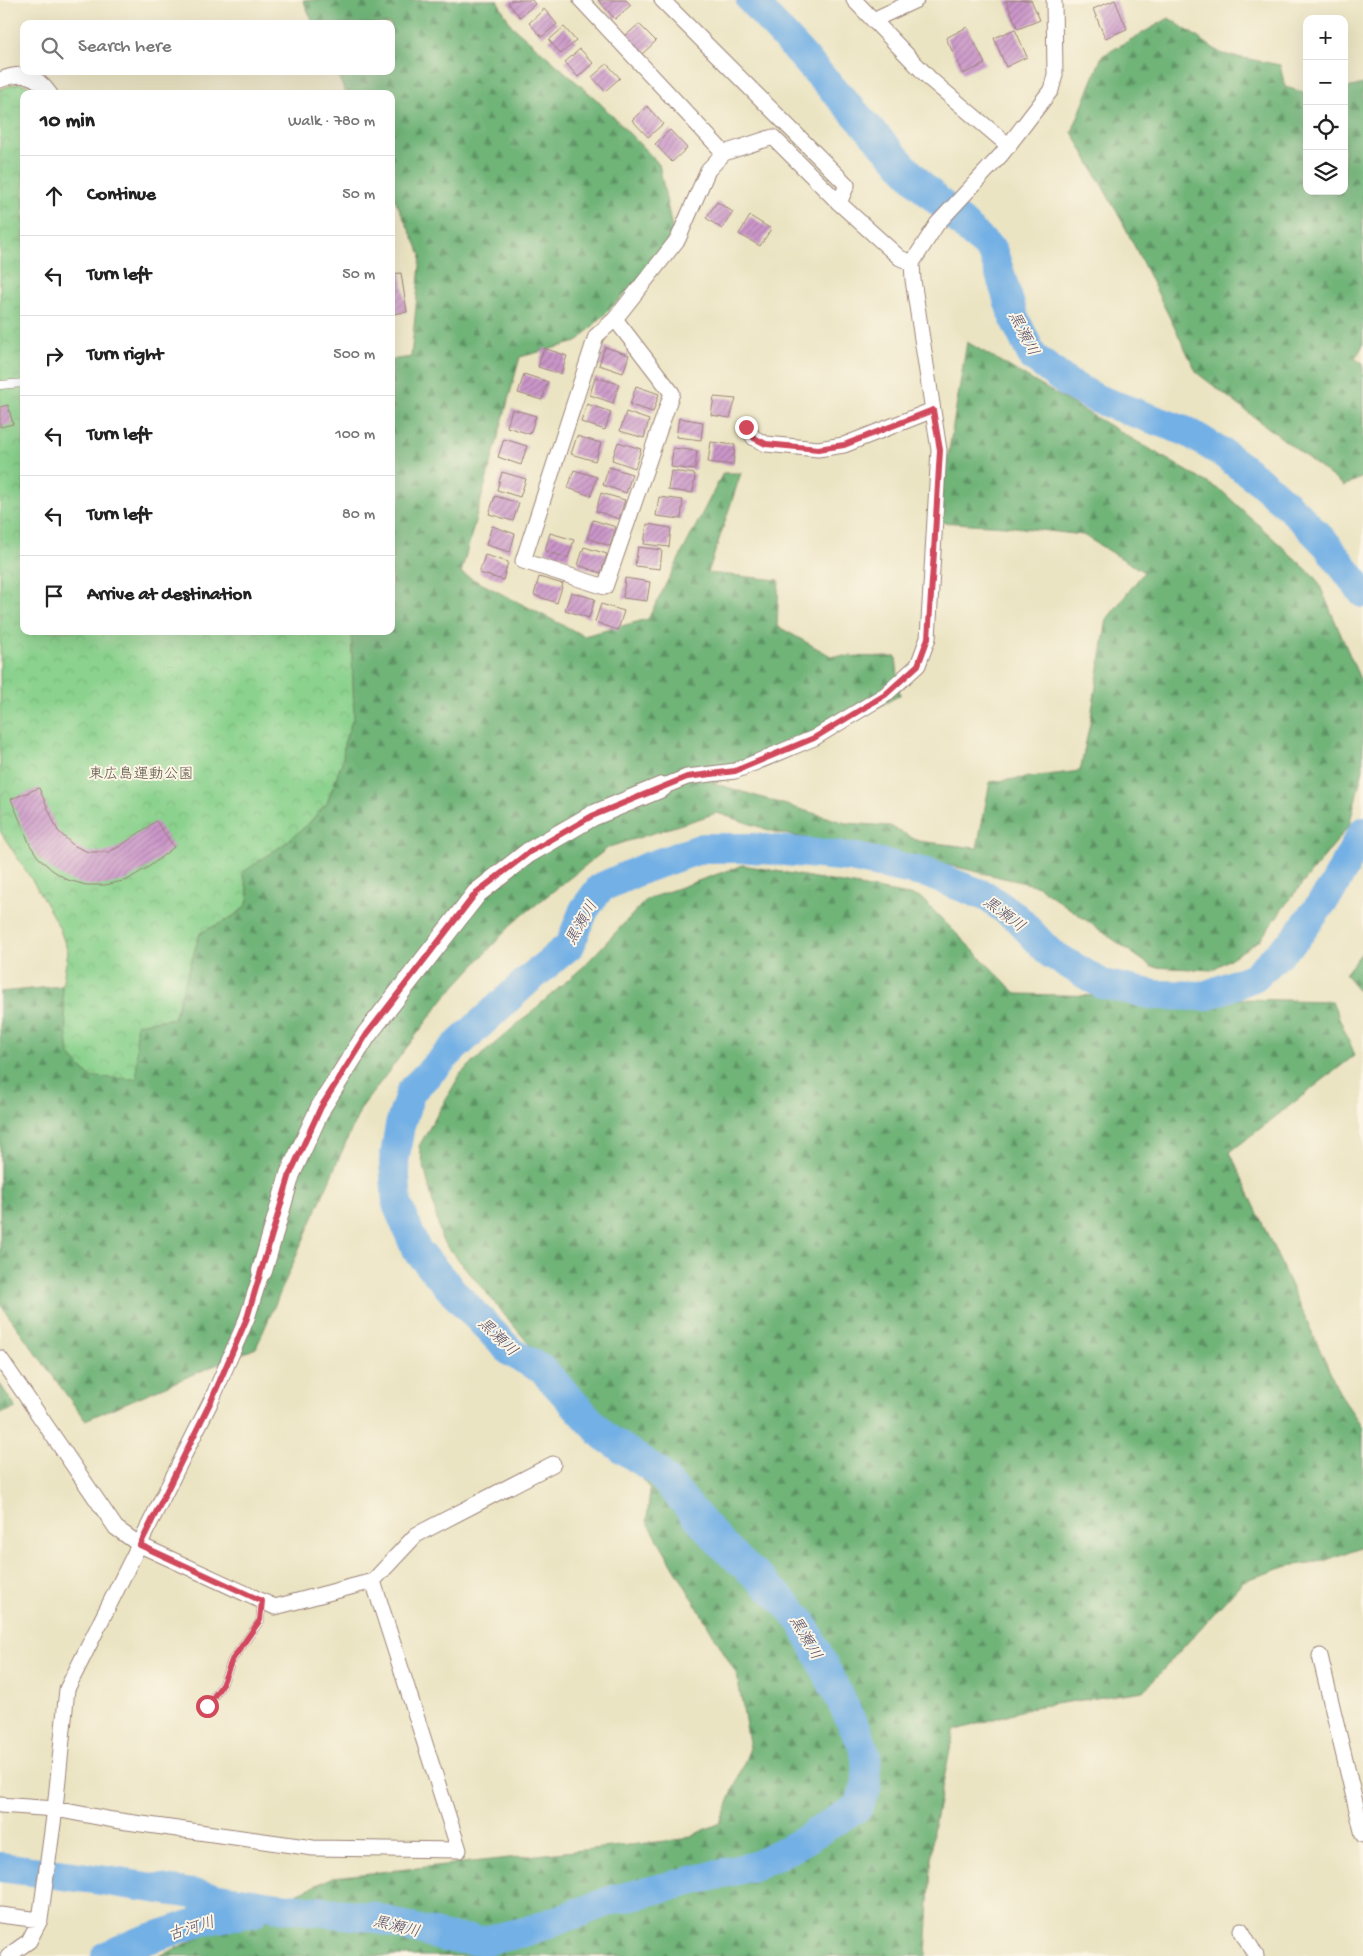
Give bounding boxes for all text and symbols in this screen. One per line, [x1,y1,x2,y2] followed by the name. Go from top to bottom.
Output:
[1303,15,1348,195] map controls
[1303,15,1348,60] button: +
[20,20,395,75] search box
[38,34,66,62] icon: search
[78,36,172,59] text: Search here
[1303,60,1348,105] button: −
[1303,105,1348,150] button: locate
[40,110,95,135] text: 10 min
[288,113,375,132] text: Walk · 780 m
[1303,150,1348,195] button: layers
[40,182,68,210] icon: ahead
[87,184,156,207] text: Continue
[342,186,375,205] text: 50 m
[40,262,68,290] icon: left
[87,264,151,287] text: Turn left
[342,266,375,285] text: 50 m
[1003,308,1042,360] water label: 黒瀬川
[40,342,68,370] icon: right
[87,344,163,367] text: Turn right
[333,346,375,365] text: 500 m
[735,416,758,439] route end
[40,422,68,450] icon: left
[87,424,151,447] text: Turn left
[335,426,375,445] text: 100 m
[40,502,68,530] icon: left
[87,504,151,527] text: Turn left
[342,506,375,525] text: 80 m
[40,582,68,610] icon: arrive
[87,584,251,607] text: Arrive at destination
[88,765,194,784] park label: 東広島運動公園
[978,893,1028,938] water label: 黒瀬川
[562,898,603,949] water label: 黒瀬川
[473,1314,521,1362] water label: 黒瀬川
[784,1613,825,1664] water label: 黒瀬川
[196,1695,219,1718] route start
[371,1912,422,1943] water label: 黒瀬川
[166,1913,218,1946] water label: 古河川

